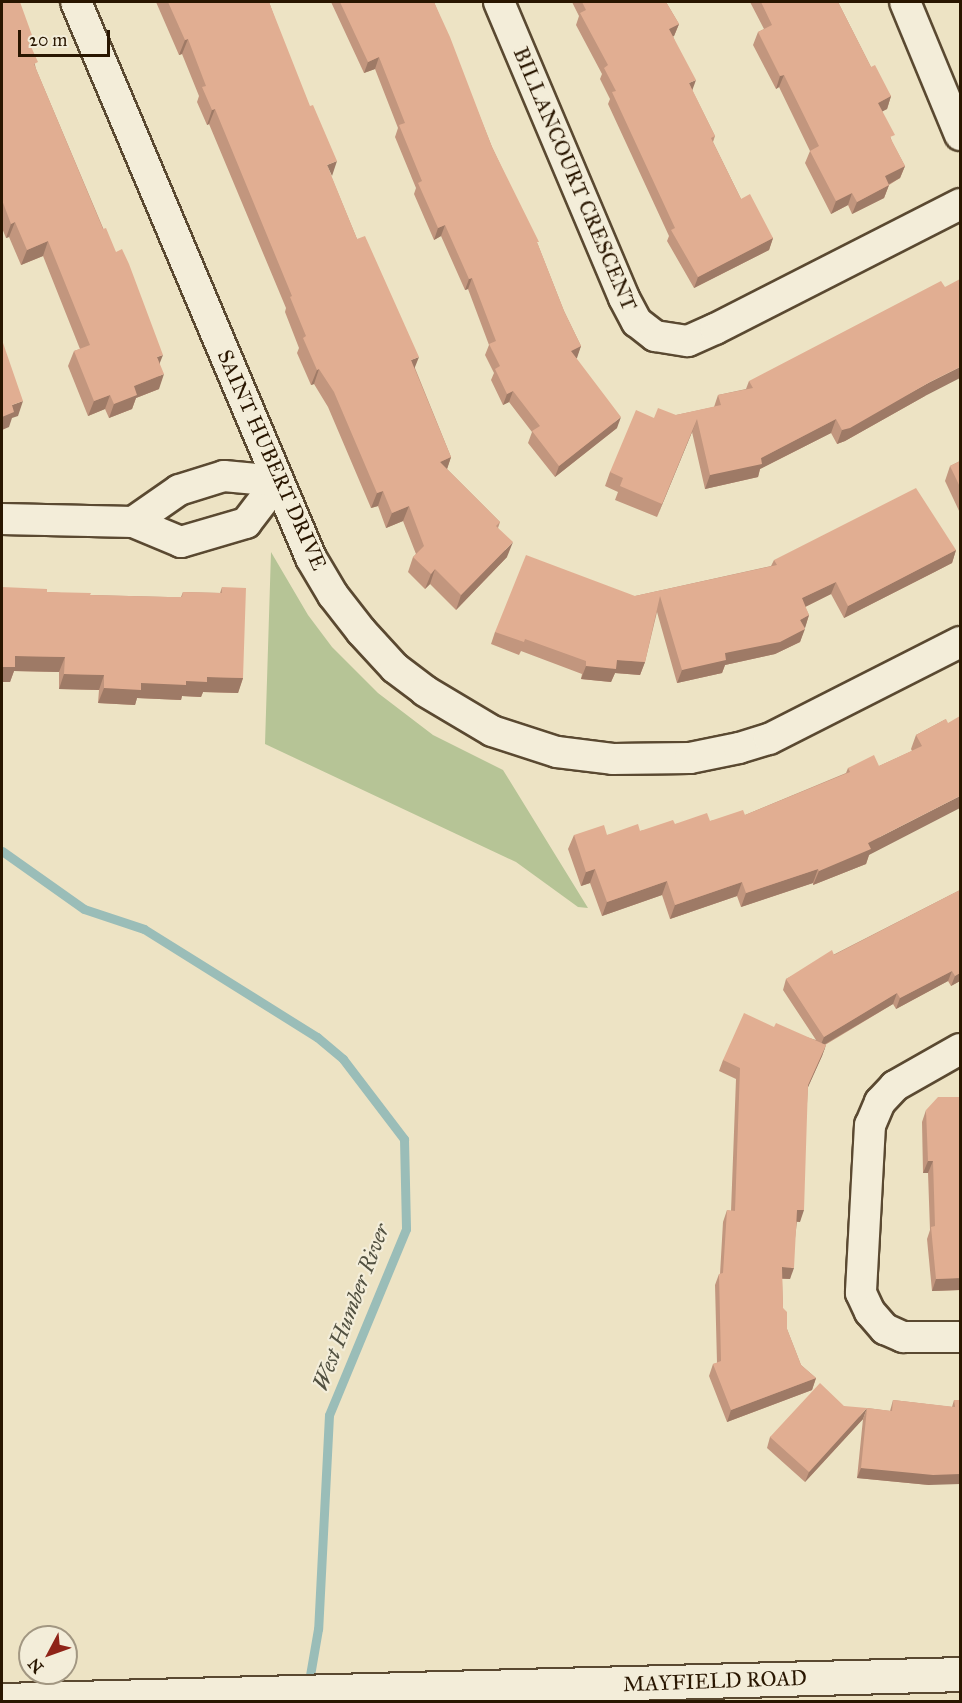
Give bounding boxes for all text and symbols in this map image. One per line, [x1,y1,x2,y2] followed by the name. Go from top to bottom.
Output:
[21,18,112,56] scale bar
[29,29,67,51] text: 20 m
[508,43,642,315] street label: BILLANCOURT CRESCENT
[212,346,332,574] street label: SAINT HUBERT DRIVE
[307,1220,395,1394] water label: West Humber River
[18,1625,78,1685] north arrow
[24,1654,47,1677] text: N
[623,1665,807,1697] street label: MAYFIELD ROAD

